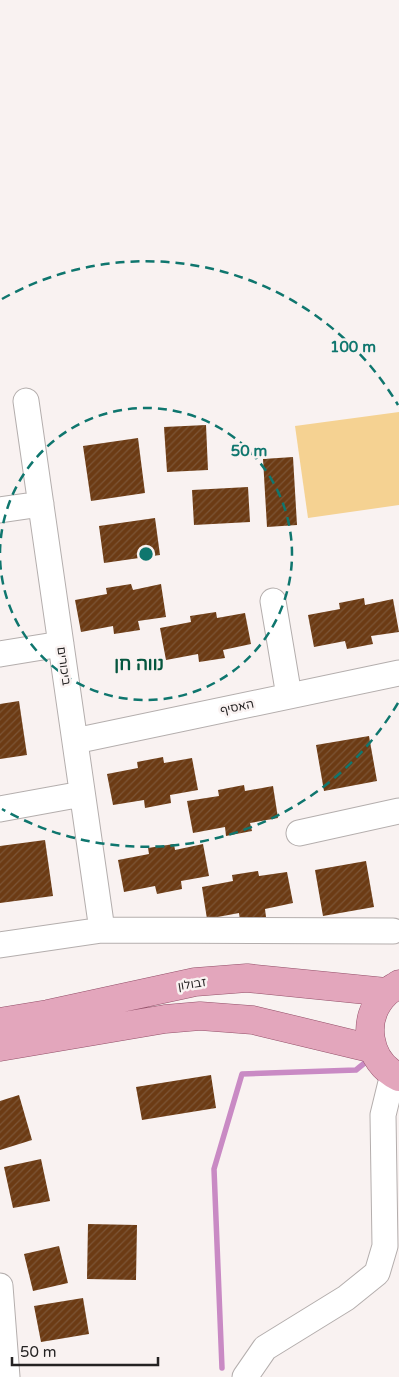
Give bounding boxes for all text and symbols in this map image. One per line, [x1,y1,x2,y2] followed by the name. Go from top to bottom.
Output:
[330,338,376,356] text: 100 m
[231,442,267,460] text: 50 m
[137,545,155,563] centre of rings
[54,646,74,687] street label: ביכורים
[114,653,164,675] district label: נווה חן
[219,697,255,717] street label: האסיף
[177,975,207,993] street label: זבולון
[12,1334,159,1366] scale bar
[20,1343,57,1361] text: 50 m

